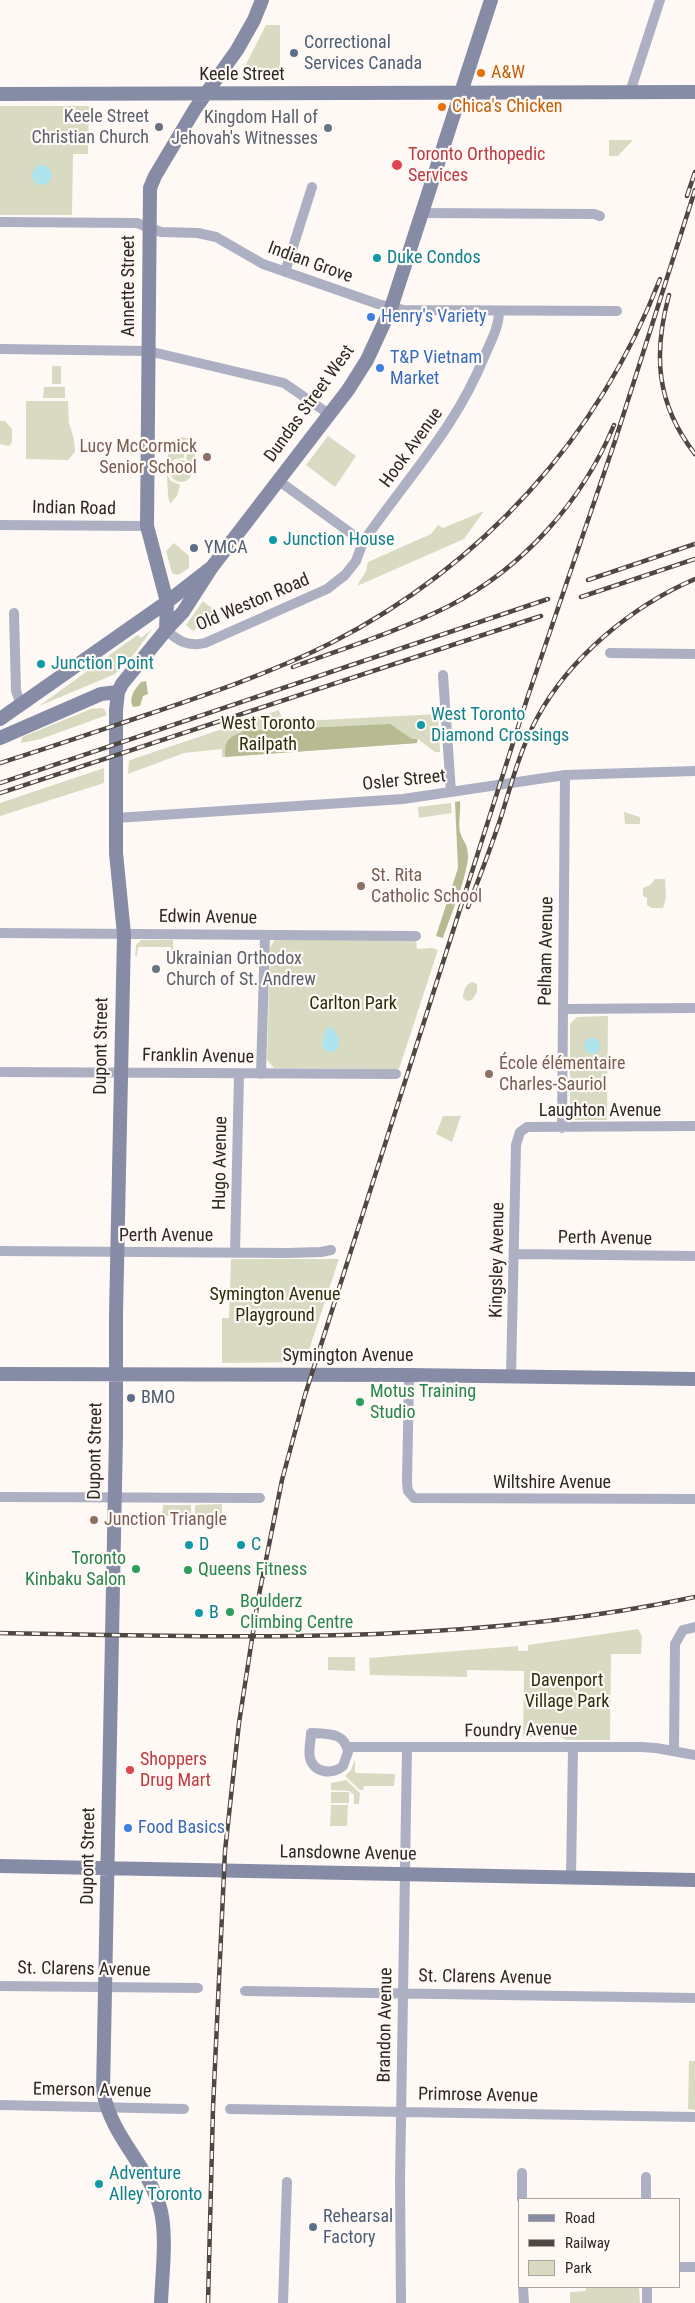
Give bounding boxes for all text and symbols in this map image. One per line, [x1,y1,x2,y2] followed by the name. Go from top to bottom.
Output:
[304,32,422,74] place label: Correctional Services Canada
[288,47,300,59] marker: Correctional Services Canada
[491,62,525,84] place label: A&W
[199,64,285,86] street label: Keele Street
[475,67,487,79] marker: A&W
[452,96,563,118] place label: Chica's Chicken
[436,101,448,113] marker: Chica's Chicken
[31,106,149,148] place label: Keele Street Christian Church
[171,107,318,150] place label: Kingdom Hall of Jehovah's Witnesses
[153,121,165,133] marker: Keele Street Christian Church
[322,122,334,134] marker: Kingdom Hall of Jehovah's Witnesses
[408,144,545,186] place label: Toronto Orthopedic Services
[390,158,404,172] marker: Toronto Orthopedic Services
[118,235,140,337] street label: Annette Street
[265,238,355,288] street label: Indian Grove
[387,247,481,269] place label: Duke Condos
[371,252,383,264] marker: Duke Condos
[381,306,487,328] place label: Henry's Variety
[365,311,377,323] marker: Henry's Variety
[260,341,360,467] street label: Dundas Street West
[390,347,482,389] place label: T&P Vietnam Market
[374,362,386,374] marker: T&P Vietnam Market
[376,404,448,492] street label: Hook Avenue
[79,436,197,478] place label: Lucy McCormick Senior School
[201,451,213,463] marker: Lucy McCormick Senior School
[32,497,116,521] street label: Indian Road
[283,529,394,551] place label: Junction House
[267,534,279,546] marker: Junction House
[204,537,248,559] place label: YMCA
[188,542,200,554] marker: YMCA
[193,569,313,637] street label: Old Weston Road
[51,653,154,675] place label: Junction Point
[35,658,47,670] marker: Junction Point
[431,704,569,746] place label: West Toronto Diamond Crossings
[221,713,315,756] park label: West Toronto Railpath
[415,719,427,731] marker: West Toronto Diamond Crossings
[361,766,447,796] street label: Osler Street
[371,865,482,908] place label: St. Rita Catholic School
[355,880,367,892] marker: St. Rita Catholic School
[535,896,559,1006] street label: Pelham Avenue
[159,906,257,930] street label: Edwin Avenue
[166,948,316,991] place label: Ukrainian Orthodox Church of St. Andrew
[150,963,162,975] marker: Ukrainian Orthodox Church of St. Andrew
[309,993,397,1015] park label: Carlton Park
[90,997,114,1095] street label: Dupont Street
[142,1045,254,1069] street label: Franklin Avenue
[499,1053,625,1096] place label: École élémentaire Charles-Sauriol
[483,1068,495,1080] marker: École élémentaire Charles-Sauriol
[539,1100,661,1122] street label: Laughton Avenue
[209,1116,233,1210] street label: Hugo Avenue
[486,1202,510,1318] street label: Kingsley Avenue
[119,1225,213,1247] street label: Perth Avenue
[558,1227,652,1251] street label: Perth Avenue
[210,1284,340,1326] park label: Symington Avenue Playground
[283,1345,413,1367] street label: Symington Avenue
[370,1381,476,1424] place label: Motus Training Studio
[141,1387,175,1409] place label: BMO
[125,1392,137,1404] marker: BMO
[354,1396,366,1408] marker: Motus Training Studio
[84,1402,108,1500] street label: Dupont Street
[493,1472,611,1494] street label: Wiltshire Avenue
[104,1509,227,1531] place label: Junction Triangle
[88,1514,100,1526] marker: Junction Triangle
[199,1534,209,1556] place label: D
[251,1534,261,1556] place label: C
[183,1539,195,1551] marker: D
[235,1539,247,1551] marker: C
[25,1548,126,1590] place label: Toronto Kinbaku Salon
[198,1559,307,1581] place label: Queens Fitness
[130,1563,142,1575] marker: Toronto Kinbaku Salon
[182,1564,194,1576] marker: Queens Fitness
[240,1591,353,1634] place label: Boulderz Climbing Centre
[209,1602,219,1624] place label: B
[224,1606,236,1618] marker: Boulderz Climbing Centre
[193,1607,205,1619] marker: B
[525,1670,609,1712] park label: Davenport Village Park
[464,1719,578,1743] street label: Foundry Avenue
[140,1749,211,1792] place label: Shoppers Drug Mart
[124,1764,136,1776] marker: Shoppers Drug Mart
[77,1807,101,1905] street label: Dupont Street
[138,1817,225,1839] place label: Food Basics
[122,1822,134,1834] marker: Food Basics
[279,1842,417,1866] street label: Lansdowne Avenue
[17,1958,151,1982] street label: St. Clarens Avenue
[418,1966,552,1990] street label: St. Clarens Avenue
[374,1967,398,2083] street label: Brandon Avenue
[33,2079,151,2103] street label: Emerson Avenue
[418,2084,538,2108] street label: Primrose Avenue
[109,2163,202,2206] place label: Adventure Alley Toronto
[93,2178,105,2190] marker: Adventure Alley Toronto
[518,2198,680,2288] legend
[323,2206,393,2248] place label: Rehearsal Factory
[565,2209,595,2227] text: Road
[307,2221,319,2233] marker: Rehearsal Factory
[565,2234,610,2252] text: Railway
[565,2259,592,2277] text: Park

